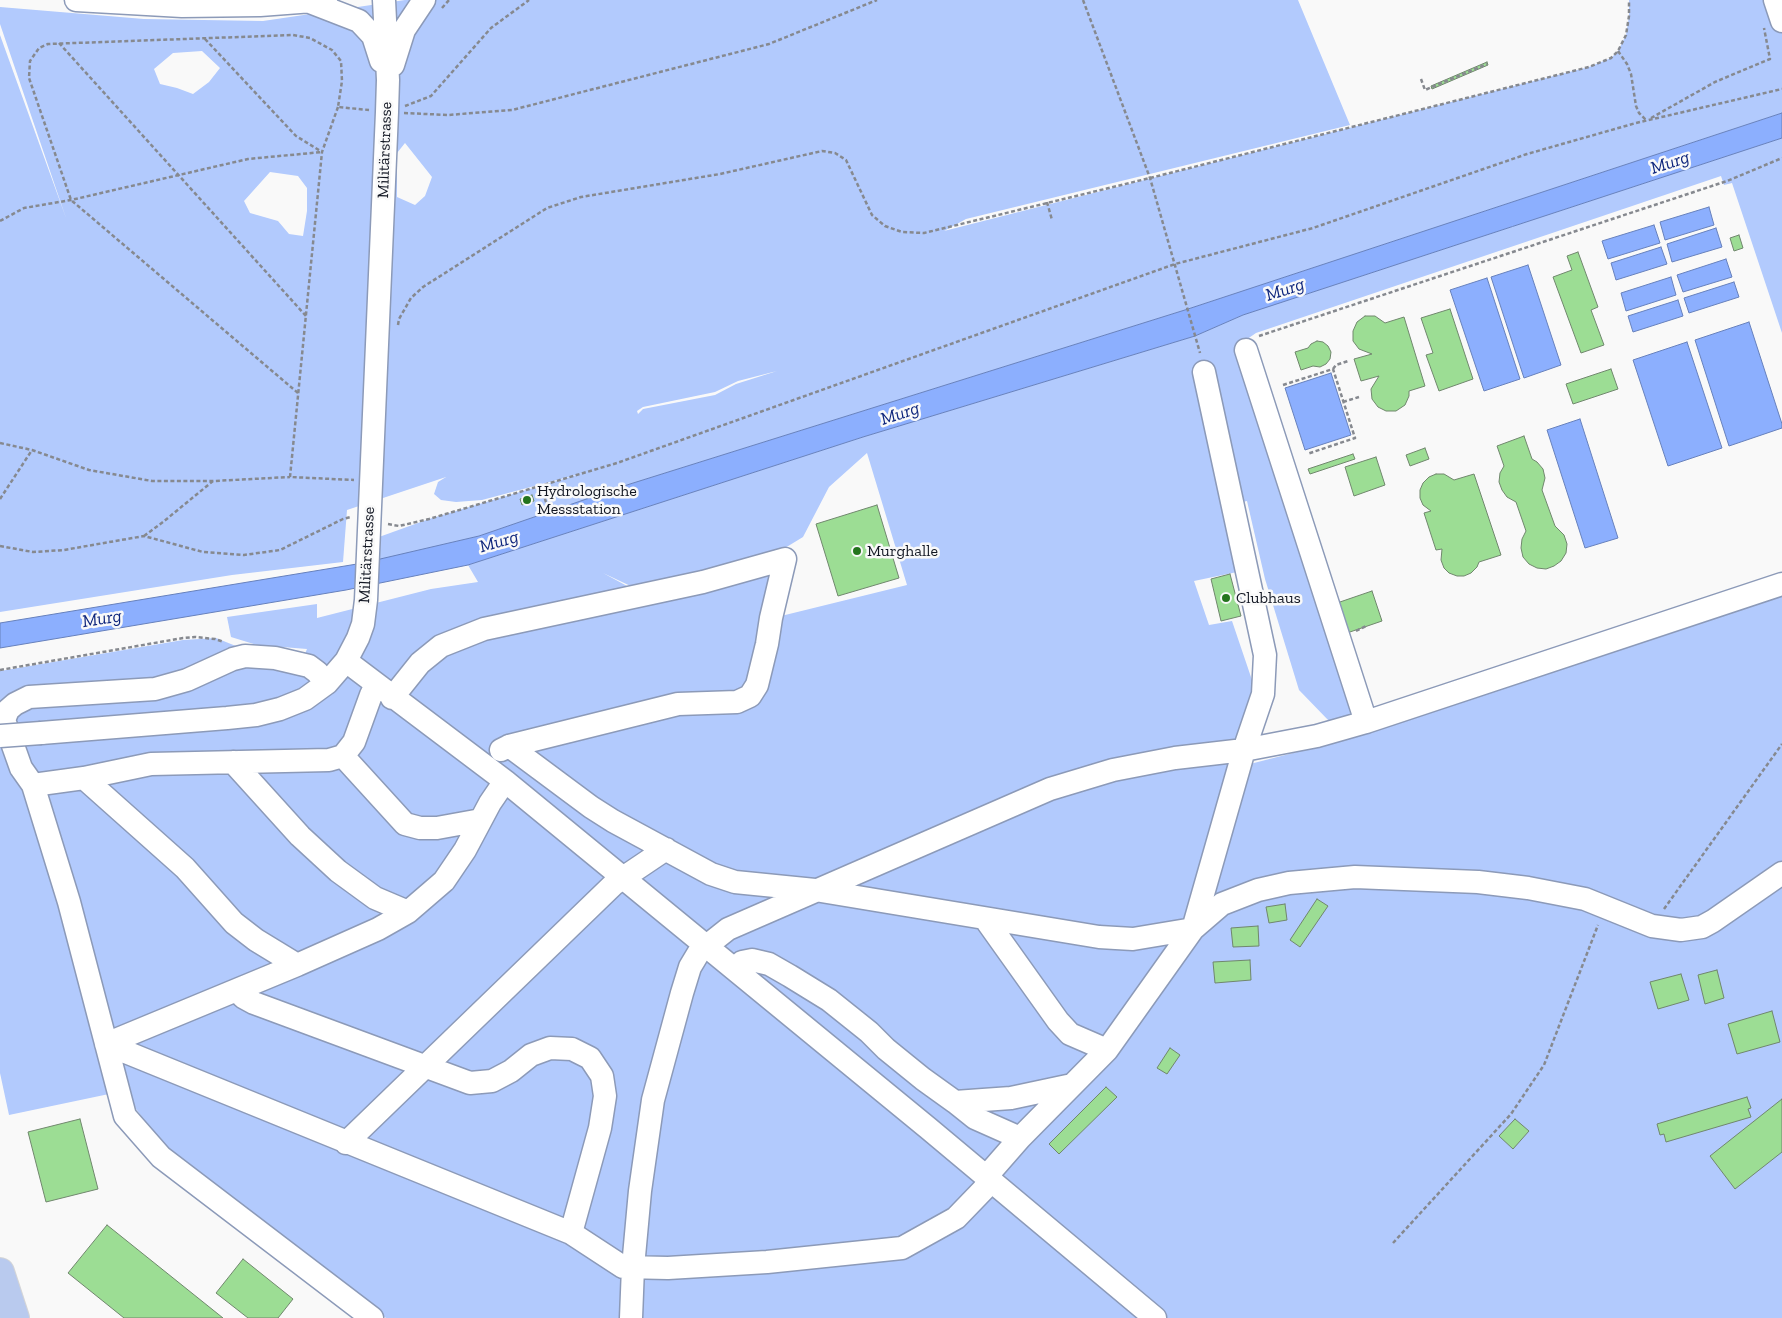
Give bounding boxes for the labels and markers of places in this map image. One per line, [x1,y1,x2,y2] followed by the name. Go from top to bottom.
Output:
[537,481,637,519] place label: Hydrologische Messstation
[521,494,533,506] marker: Hydrologische Messstation
[867,541,938,561] place label: Murghalle
[851,545,863,557] marker: Murghalle
[1236,588,1301,608] place label: Clubhaus
[1220,592,1232,604] marker: Clubhaus

